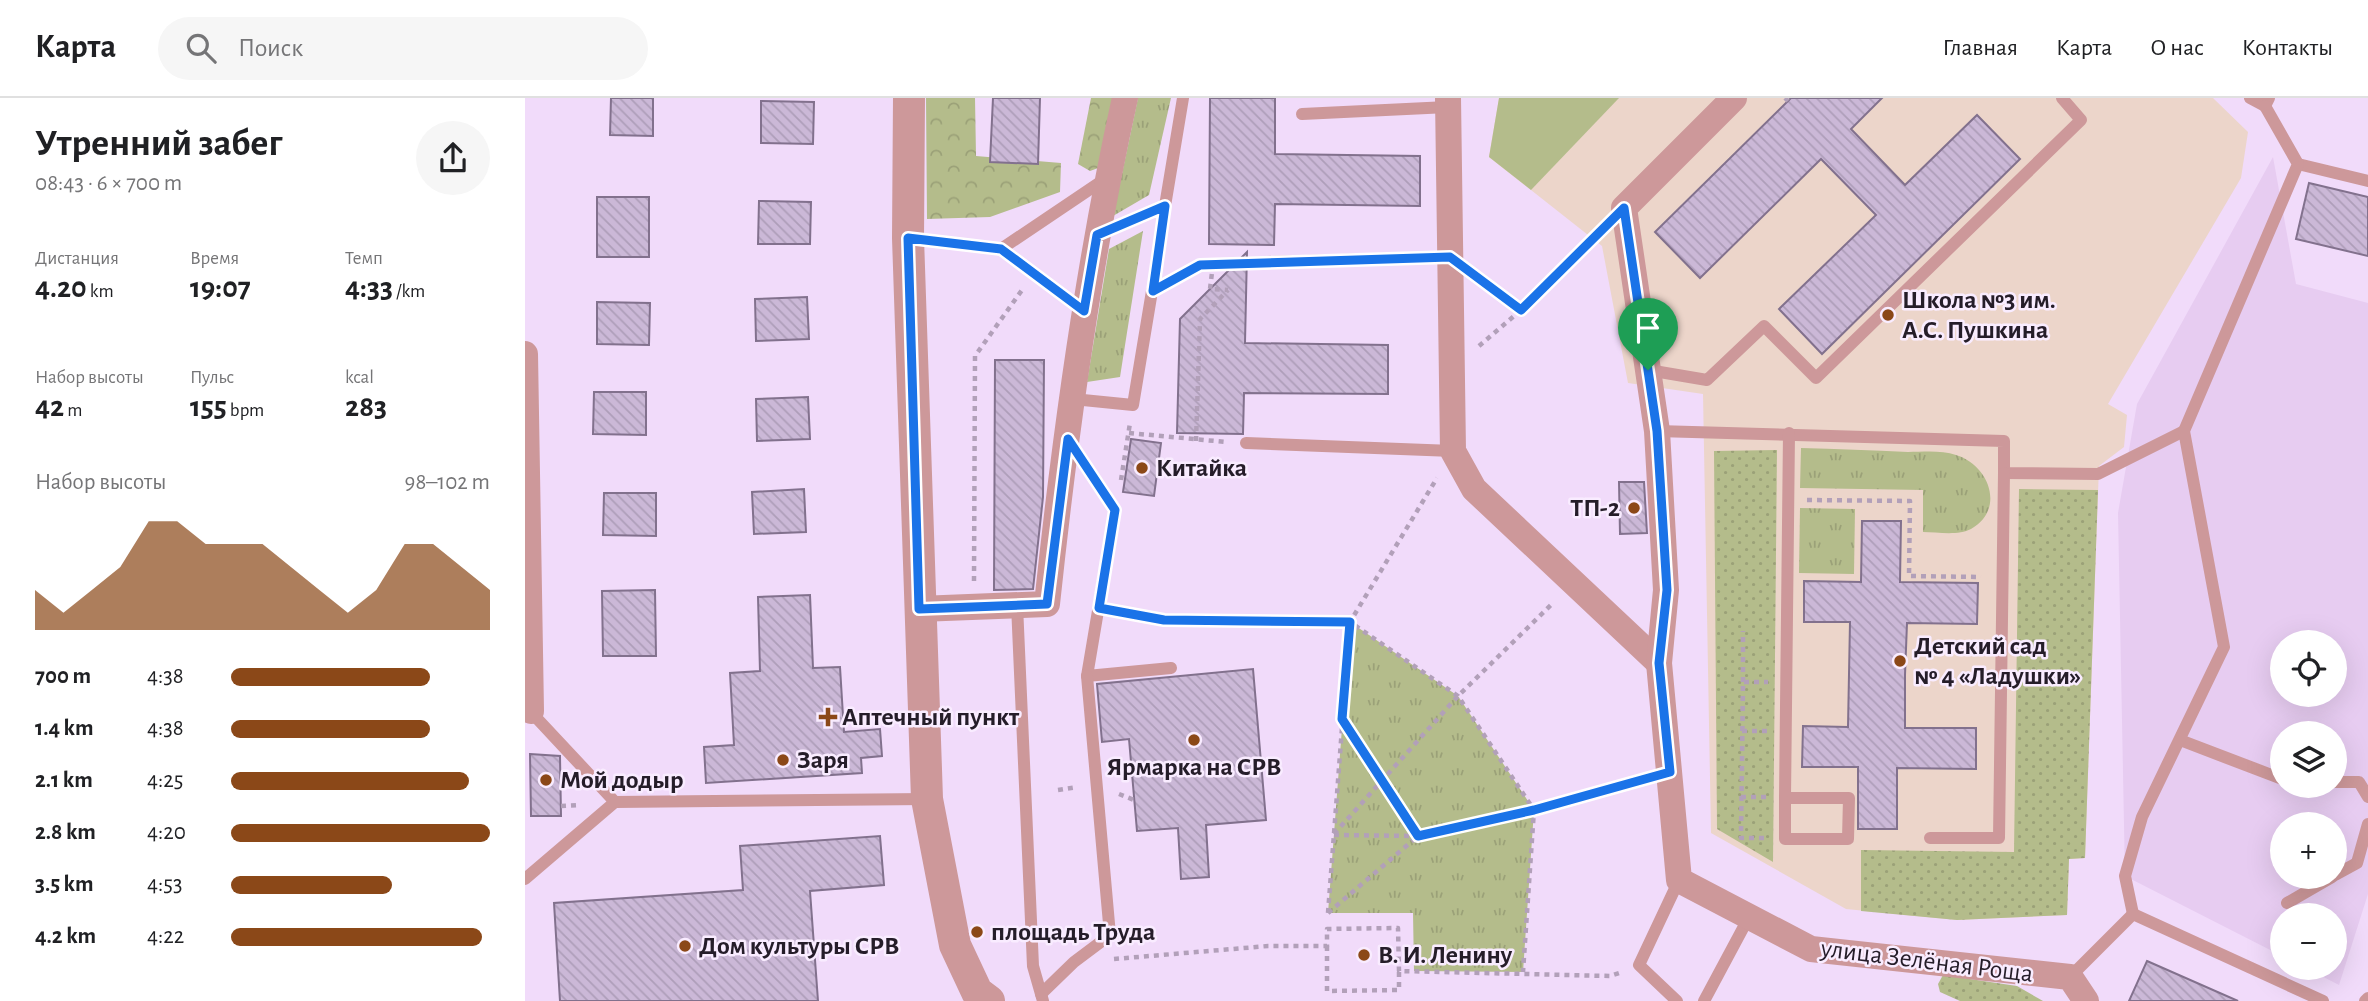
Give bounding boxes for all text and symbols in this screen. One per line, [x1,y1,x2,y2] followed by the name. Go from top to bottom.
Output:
[158,17,648,80] search box
[182,29,220,67] icon: search
[35,31,116,64] text: Карта
[238,35,303,61] text: Поиск
[1943,36,2018,60] text: Главная
[2056,36,2112,60] text: Карта
[2150,36,2204,60] text: О нас
[2242,36,2333,60] text: Контакты
[416,121,490,195] button: share
[35,125,282,163] text: Утренний забег
[35,172,182,195] text: 08:43 · 6 × 700 m
[35,249,119,268] text: Дистанция
[190,249,239,268] text: Время
[345,249,383,268] text: Темп
[35,273,87,303] text: 4.20
[190,273,251,303] text: 19:07
[345,273,393,303] text: 4:33
[87,282,114,301] text: km
[393,282,425,301] text: /km
[1902,287,2056,343] place label: Школа №3 им. А.С. Пушкина
[1618,298,1678,370] pin
[1880,307,1896,323] marker: Школа №3 им. А.С. Пушкина
[1629,309,1667,347] icon: arrive
[35,368,144,387] text: Набор высоты
[190,368,234,387] text: Пульс
[345,368,374,387] text: kcal
[35,392,64,422] text: 42
[190,392,227,422] text: 155
[345,392,387,422] text: 283
[64,401,83,420] text: m
[227,401,264,420] text: bpm
[1156,455,1247,481] place label: Китайка
[1134,460,1150,476] marker: Китайка
[35,471,167,494] text: Набор высоты
[405,471,490,494] text: 98–102 m
[1570,495,1620,521] place label: ТП-2
[1626,500,1642,516] marker: ТП-2
[2270,630,2347,980] map controls
[2270,630,2347,707] button: locate
[1914,633,2081,689] place label: Детский сад № 4 «Ладушки»
[1892,653,1908,669] marker: Детский сад № 4 «Ладушки»
[35,665,91,688] text: 700 m
[147,665,184,688] text: 4:38
[842,704,1020,730] place label: Аптечный пункт
[820,709,836,725] marker: Аптечный пункт
[35,717,94,740] text: 1.4 km
[147,717,184,740] text: 4:38
[2270,721,2347,798] button: layers
[1186,732,1202,748] marker: Ярмарка на СРВ
[797,747,849,773] place label: Заря
[775,752,791,768] marker: Заря
[1107,754,1281,780] place label: Ярмарка на СРВ
[560,767,684,793] place label: Мой додыр
[35,769,93,792] text: 2.1 km
[147,769,183,792] text: 4:25
[538,772,554,788] marker: Мой додыр
[2270,812,2347,889] button: +
[35,821,96,844] text: 2.8 km
[147,821,186,844] text: 4:20
[35,873,94,896] text: 3.5 km
[147,873,182,896] text: 4:53
[2270,903,2347,980] button: −
[991,919,1155,945] place label: площадь Труда
[969,924,985,940] marker: площадь Труда
[35,925,96,948] text: 4.2 km
[147,925,184,948] text: 4:22
[699,933,899,959] place label: Дом культуры СРВ
[1818,935,2035,987] street label: улица Зелёная Роща
[677,938,693,954] marker: Дом культуры СРВ
[1378,942,1513,968] place label: В. И. Ленину
[1356,947,1372,963] marker: В. И. Ленину

